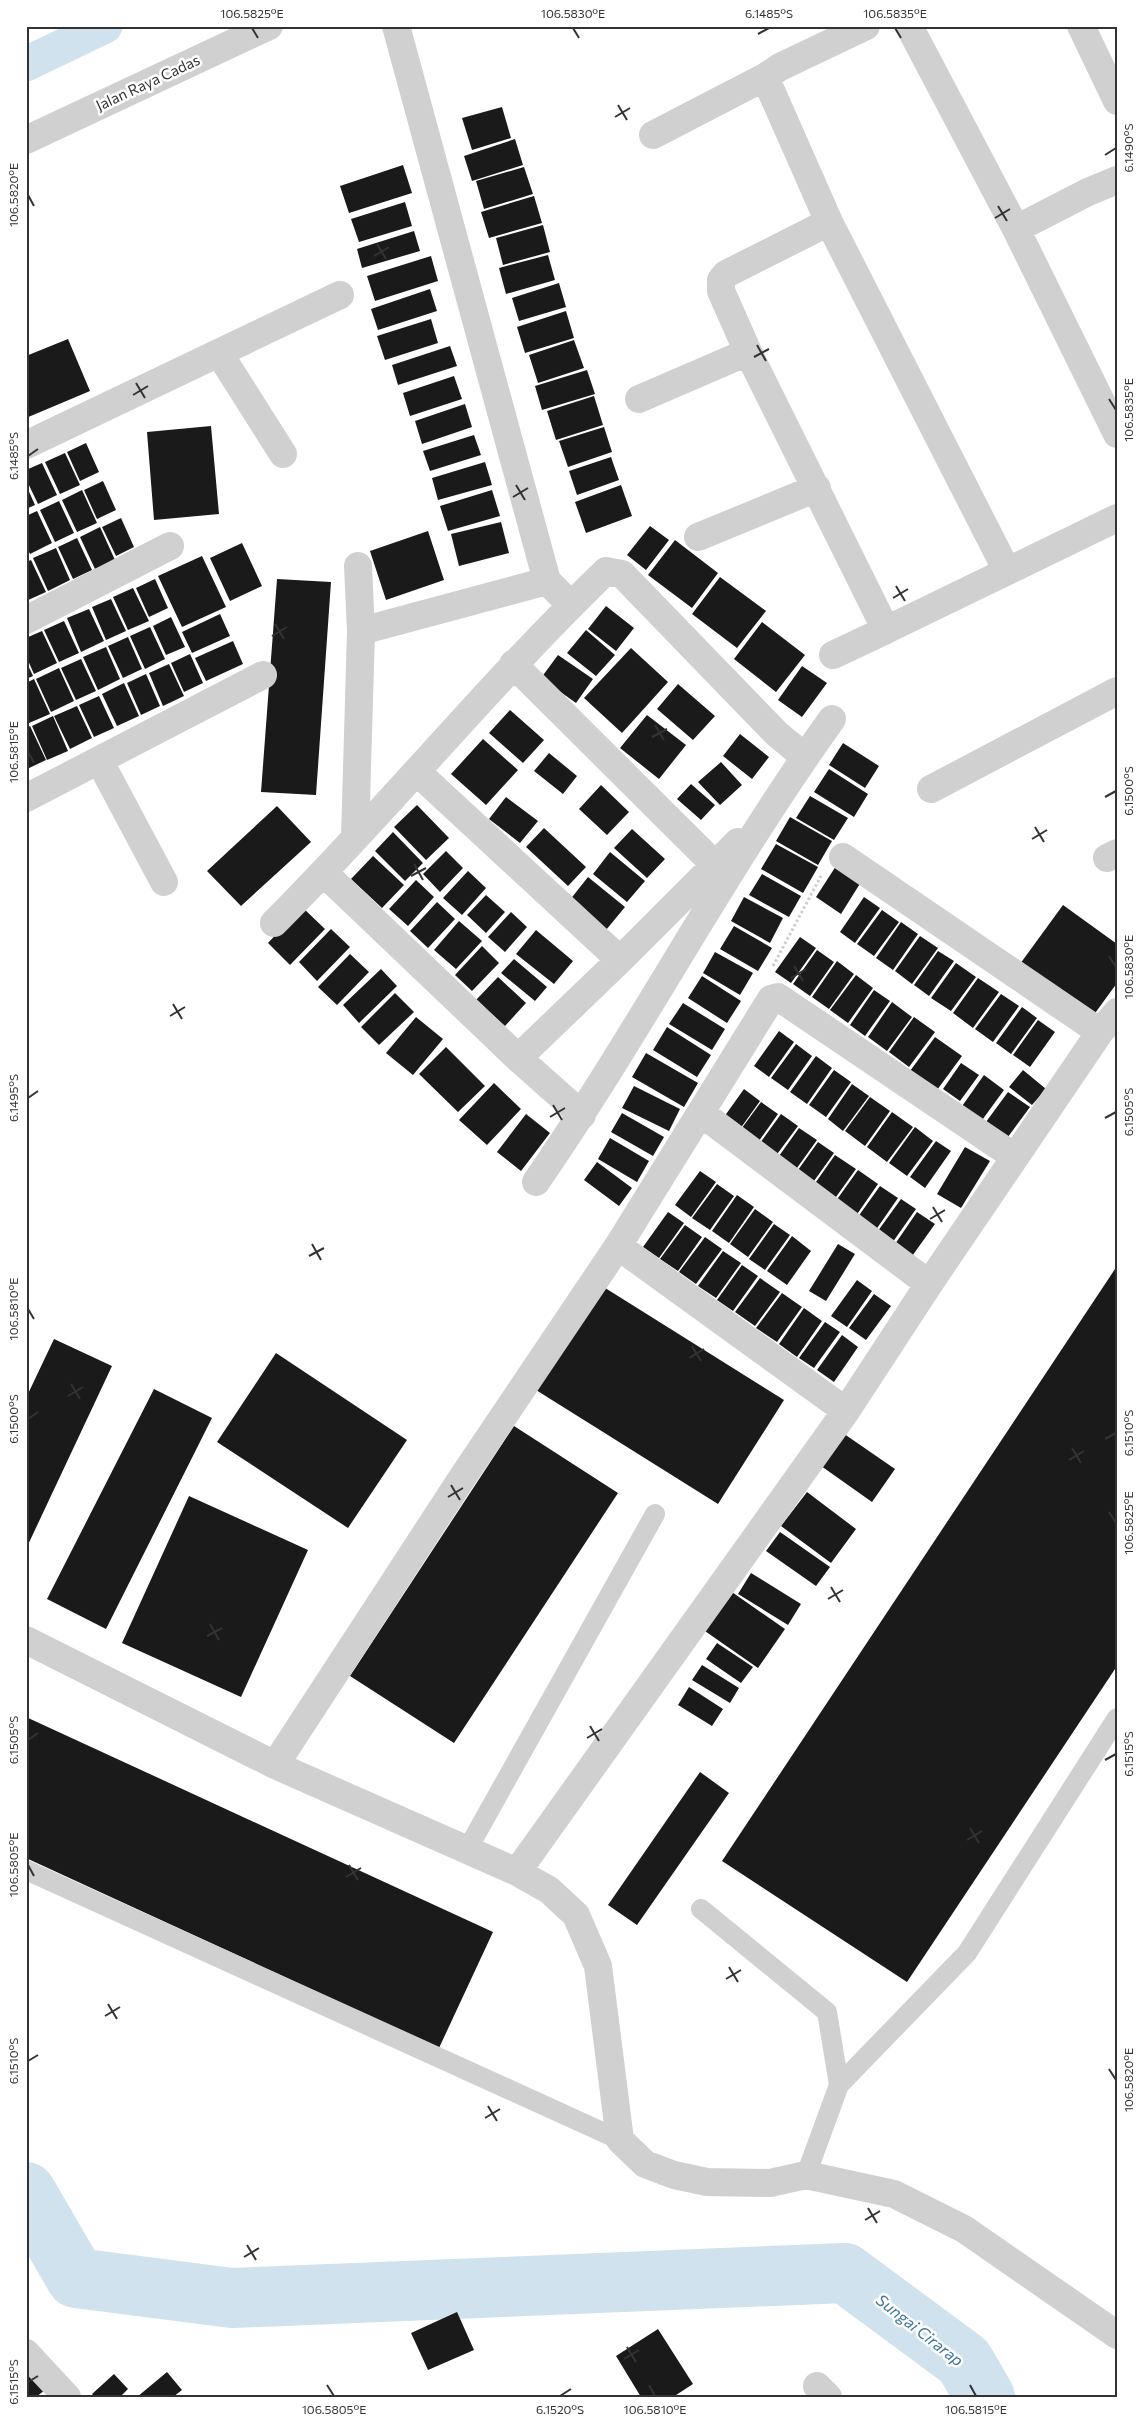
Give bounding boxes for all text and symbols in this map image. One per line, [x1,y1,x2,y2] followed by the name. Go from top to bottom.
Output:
[220,6,284,20] text: 106.5825°E
[541,6,605,20] text: 106.5830°E
[745,6,793,20] text: 6.1485°S
[863,6,927,20] text: 106.5835°E
[93,50,203,114] street label: Jalan Raya Cadas
[1121,123,1135,173] text: 6.1490°S
[6,163,20,227] text: 106.5820°E
[1121,378,1135,442] text: 106.5835°E
[6,432,20,480] text: 6.1485°S
[6,721,20,783] text: 106.5815°E
[1121,766,1135,816] text: 6.1500°S
[1121,935,1135,999] text: 106.5830°E
[6,1074,20,1122] text: 6.1495°S
[1121,1088,1135,1136] text: 6.1505°S
[6,1278,20,1340] text: 106.5810°E
[6,1394,20,1444] text: 6.1500°S
[1121,1410,1135,1456] text: 6.1510°S
[1121,1491,1135,1555] text: 106.5825°E
[6,1716,20,1764] text: 6.1505°S
[1121,1731,1135,1777] text: 6.1515°S
[6,1833,20,1897] text: 106.5805°E
[6,2038,20,2084] text: 6.1510°S
[1121,2048,1135,2112] text: 106.5820°E
[873,2290,968,2370] water label: Sungai Cirarap
[6,2359,20,2405] text: 6.1515°S
[302,2402,366,2416] text: 106.5805°E
[536,2402,584,2416] text: 6.1520°S
[624,2402,686,2416] text: 106.5810°E
[945,2402,1007,2416] text: 106.5815°E

